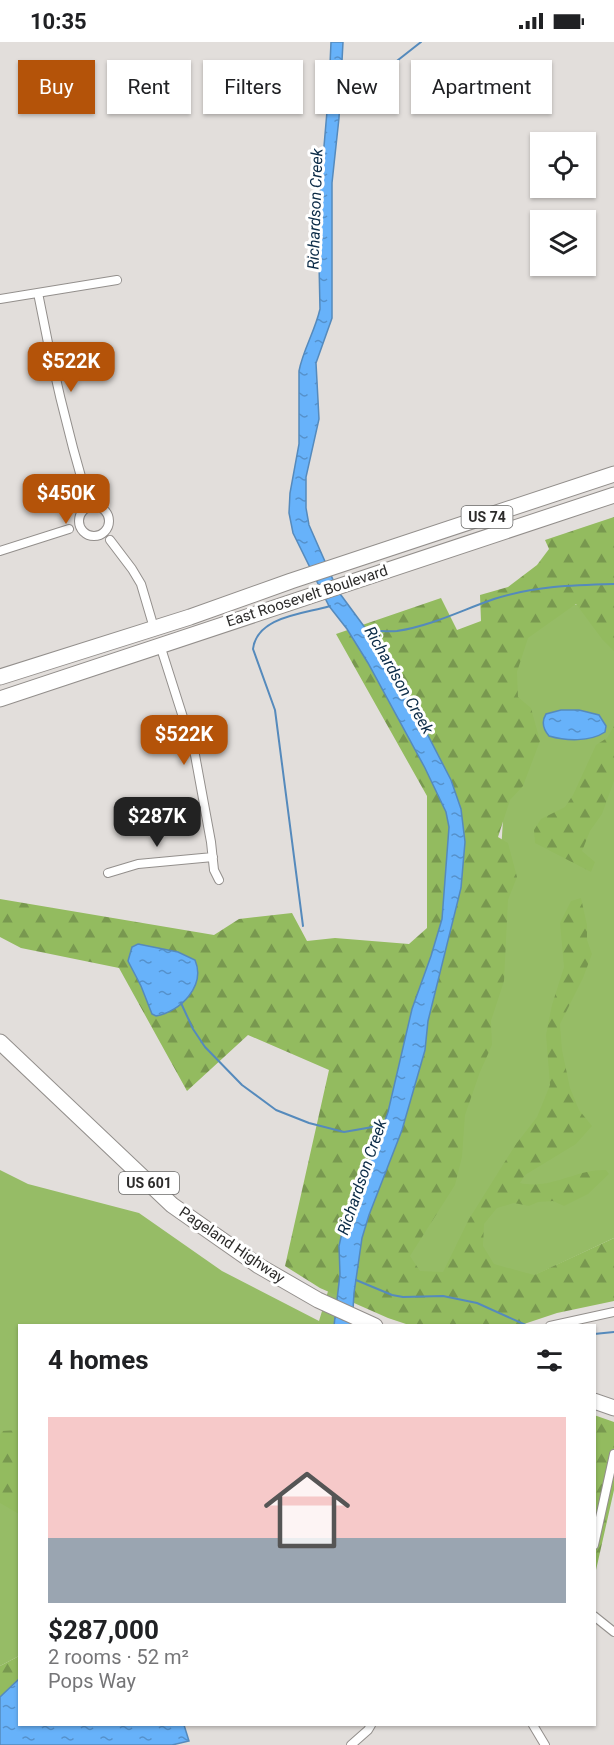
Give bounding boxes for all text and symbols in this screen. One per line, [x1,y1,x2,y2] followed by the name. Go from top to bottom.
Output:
[30,9,87,34] text: 10:35
[18,60,95,114] chip: Buy
[107,60,191,114] chip: Rent
[203,60,303,114] chip: Filters
[315,60,399,114] chip: New
[411,60,552,114] chip: Apartment
[530,132,596,276] map controls
[530,132,596,198] button: locate
[303,147,327,270] water label: Richardson Creek
[530,210,596,276] button: layers
[29,342,113,393] pin: $522K
[42,349,100,373] text: $522K
[24,474,108,525] pin: $450K
[37,481,95,505] text: $450K
[462,506,512,528] road number: US 74
[224,561,390,631] street label: East Roosevelt Boulevard
[360,623,438,738] water label: Richardson Creek
[142,715,226,766] pin: $522K
[155,722,213,746] text: $522K
[115,797,199,848] pin: $287K
[128,804,186,828] text: $287K
[333,1116,391,1237] water label: Richardson Creek
[119,1172,179,1194] road number: US 601
[176,1203,288,1287] street label: Pageland Highway
[533,1344,566,1377] icon: filters
[48,1345,149,1375] text: 4 homes
[253,1456,361,1564] icon: home
[48,1615,159,1645] text: $287,000
[48,1645,189,1669] text: 2 rooms · 52 m²
[48,1669,136,1693] text: Pops Way

